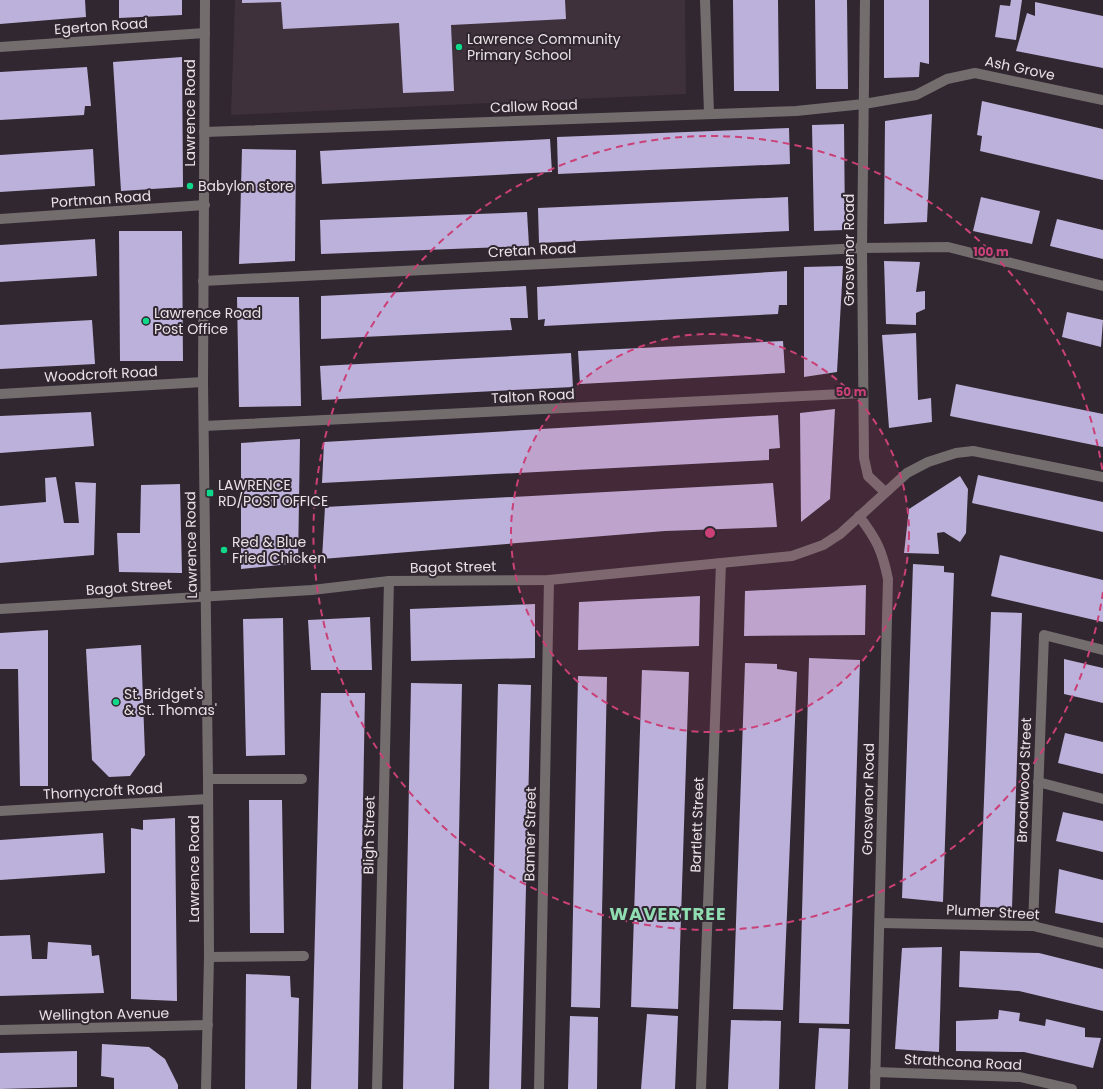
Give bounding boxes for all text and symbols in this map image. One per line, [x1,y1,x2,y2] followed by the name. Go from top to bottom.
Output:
[54,13,148,39] street label: Egerton Road
[467,29,621,65] place label: Lawrence Community Primary School
[454,42,464,52] marker: Lawrence Community Primary School
[983,51,1057,85] street label: Ash Grove
[180,59,200,167] street label: Lawrence Road
[490,94,578,118] street label: Callow Road
[198,176,294,196] place label: Babylon store
[185,181,195,191] marker: Babylon store
[50,186,152,212] street label: Portman Road
[839,194,859,306] street label: Grosvenor Road
[487,238,577,262] street label: Cretan Road
[973,243,1009,260] text: 100 m
[154,303,261,339] place label: Lawrence Road Post Office
[141,316,151,326] marker: Lawrence Road Post Office
[44,361,158,387] street label: Woodcroft Road
[836,383,867,400] text: 50 m
[491,384,575,408] street label: Talton Road
[218,475,328,511] place label: LAWRENCE RD/POST OFFICE
[205,488,215,498] marker: LAWRENCE RD/POST OFFICE
[180,491,202,599] street label: Lawrence Road
[703,526,717,540] centre of rings
[232,532,326,568] place label: Red & Blue Fried Chicken
[219,545,229,555] marker: Red & Blue Fried Chicken
[410,556,496,578] street label: Bagot Street
[85,574,173,600] street label: Bagot Street
[124,684,217,720] place label: St. Bridget's & St. Thomas'
[111,697,121,707] marker: St. Bridget's & St. Thomas'
[1012,717,1036,843] street label: Broadwood Street
[857,743,879,855] street label: Grosvenor Road
[685,777,709,873] street label: Bartlett Street
[43,778,163,804] street label: Thornycroft Road
[519,787,541,881] street label: Banner Street
[358,796,380,874] street label: Bligh Street
[184,815,204,923] street label: Lawrence Road
[946,900,1040,924] street label: Plumer Street
[609,901,727,926] district label: WAVERTREE
[39,1003,170,1025] street label: Wellington Avenue
[904,1049,1022,1075] street label: Strathcona Road

